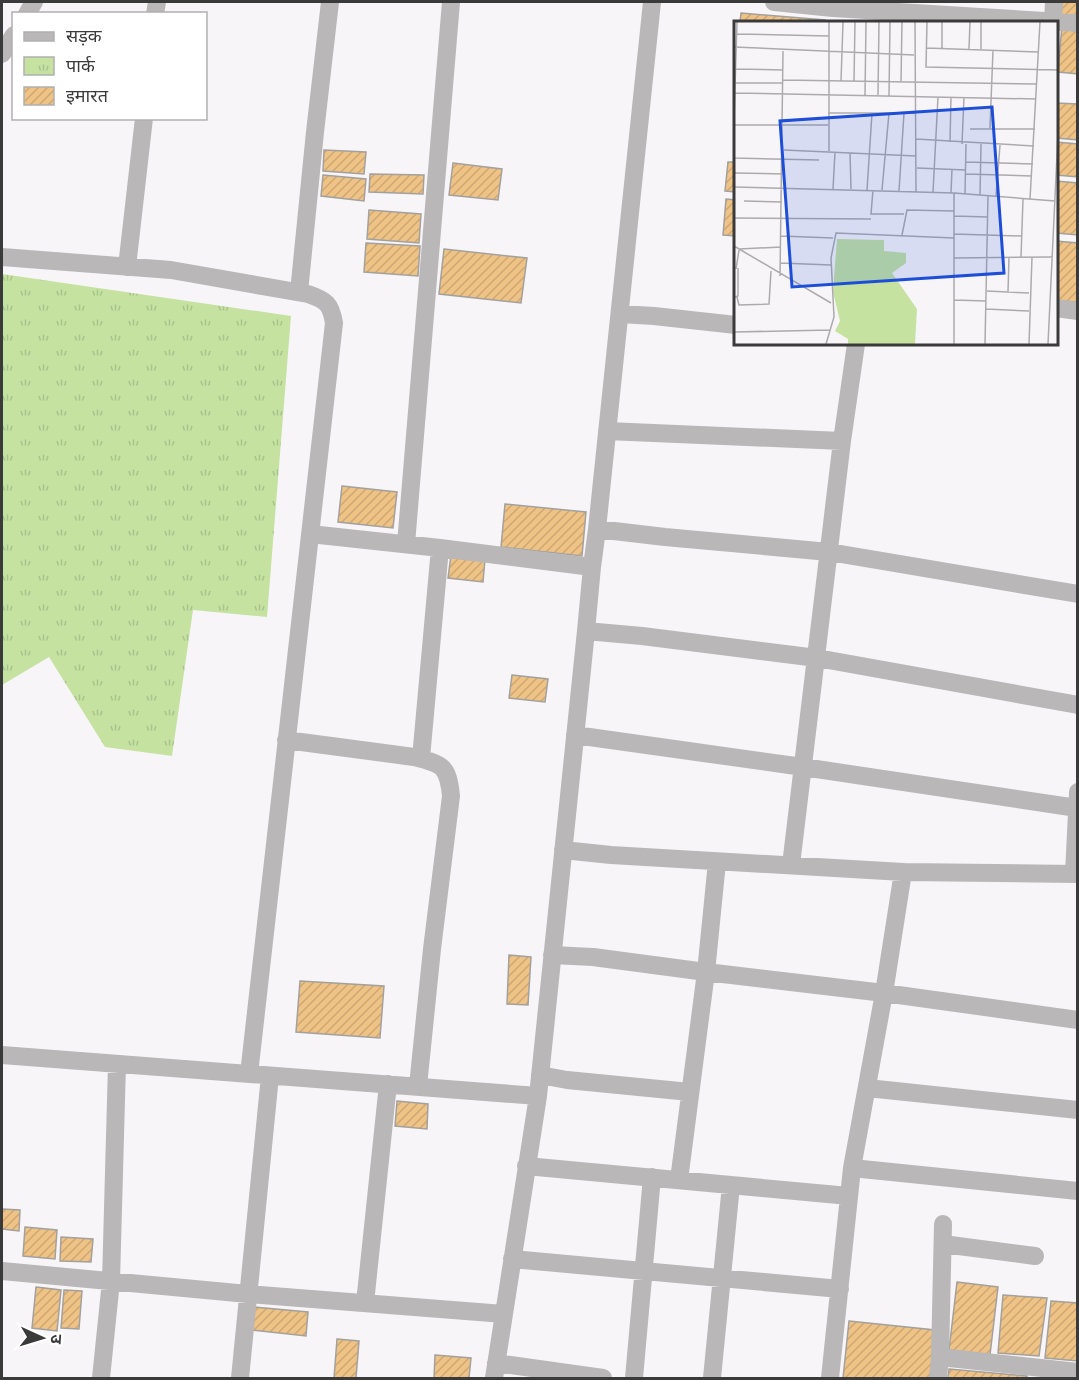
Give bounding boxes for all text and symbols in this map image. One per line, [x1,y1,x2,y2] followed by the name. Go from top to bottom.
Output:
[12,12,207,120] legend
[734,21,1058,345] inset map
[66,25,103,47] text: सड़क
[66,55,96,77] text: पार्क
[66,85,109,107] text: इमारत
[12,1308,72,1368] north arrow
[47,1334,66,1345] text: उ

